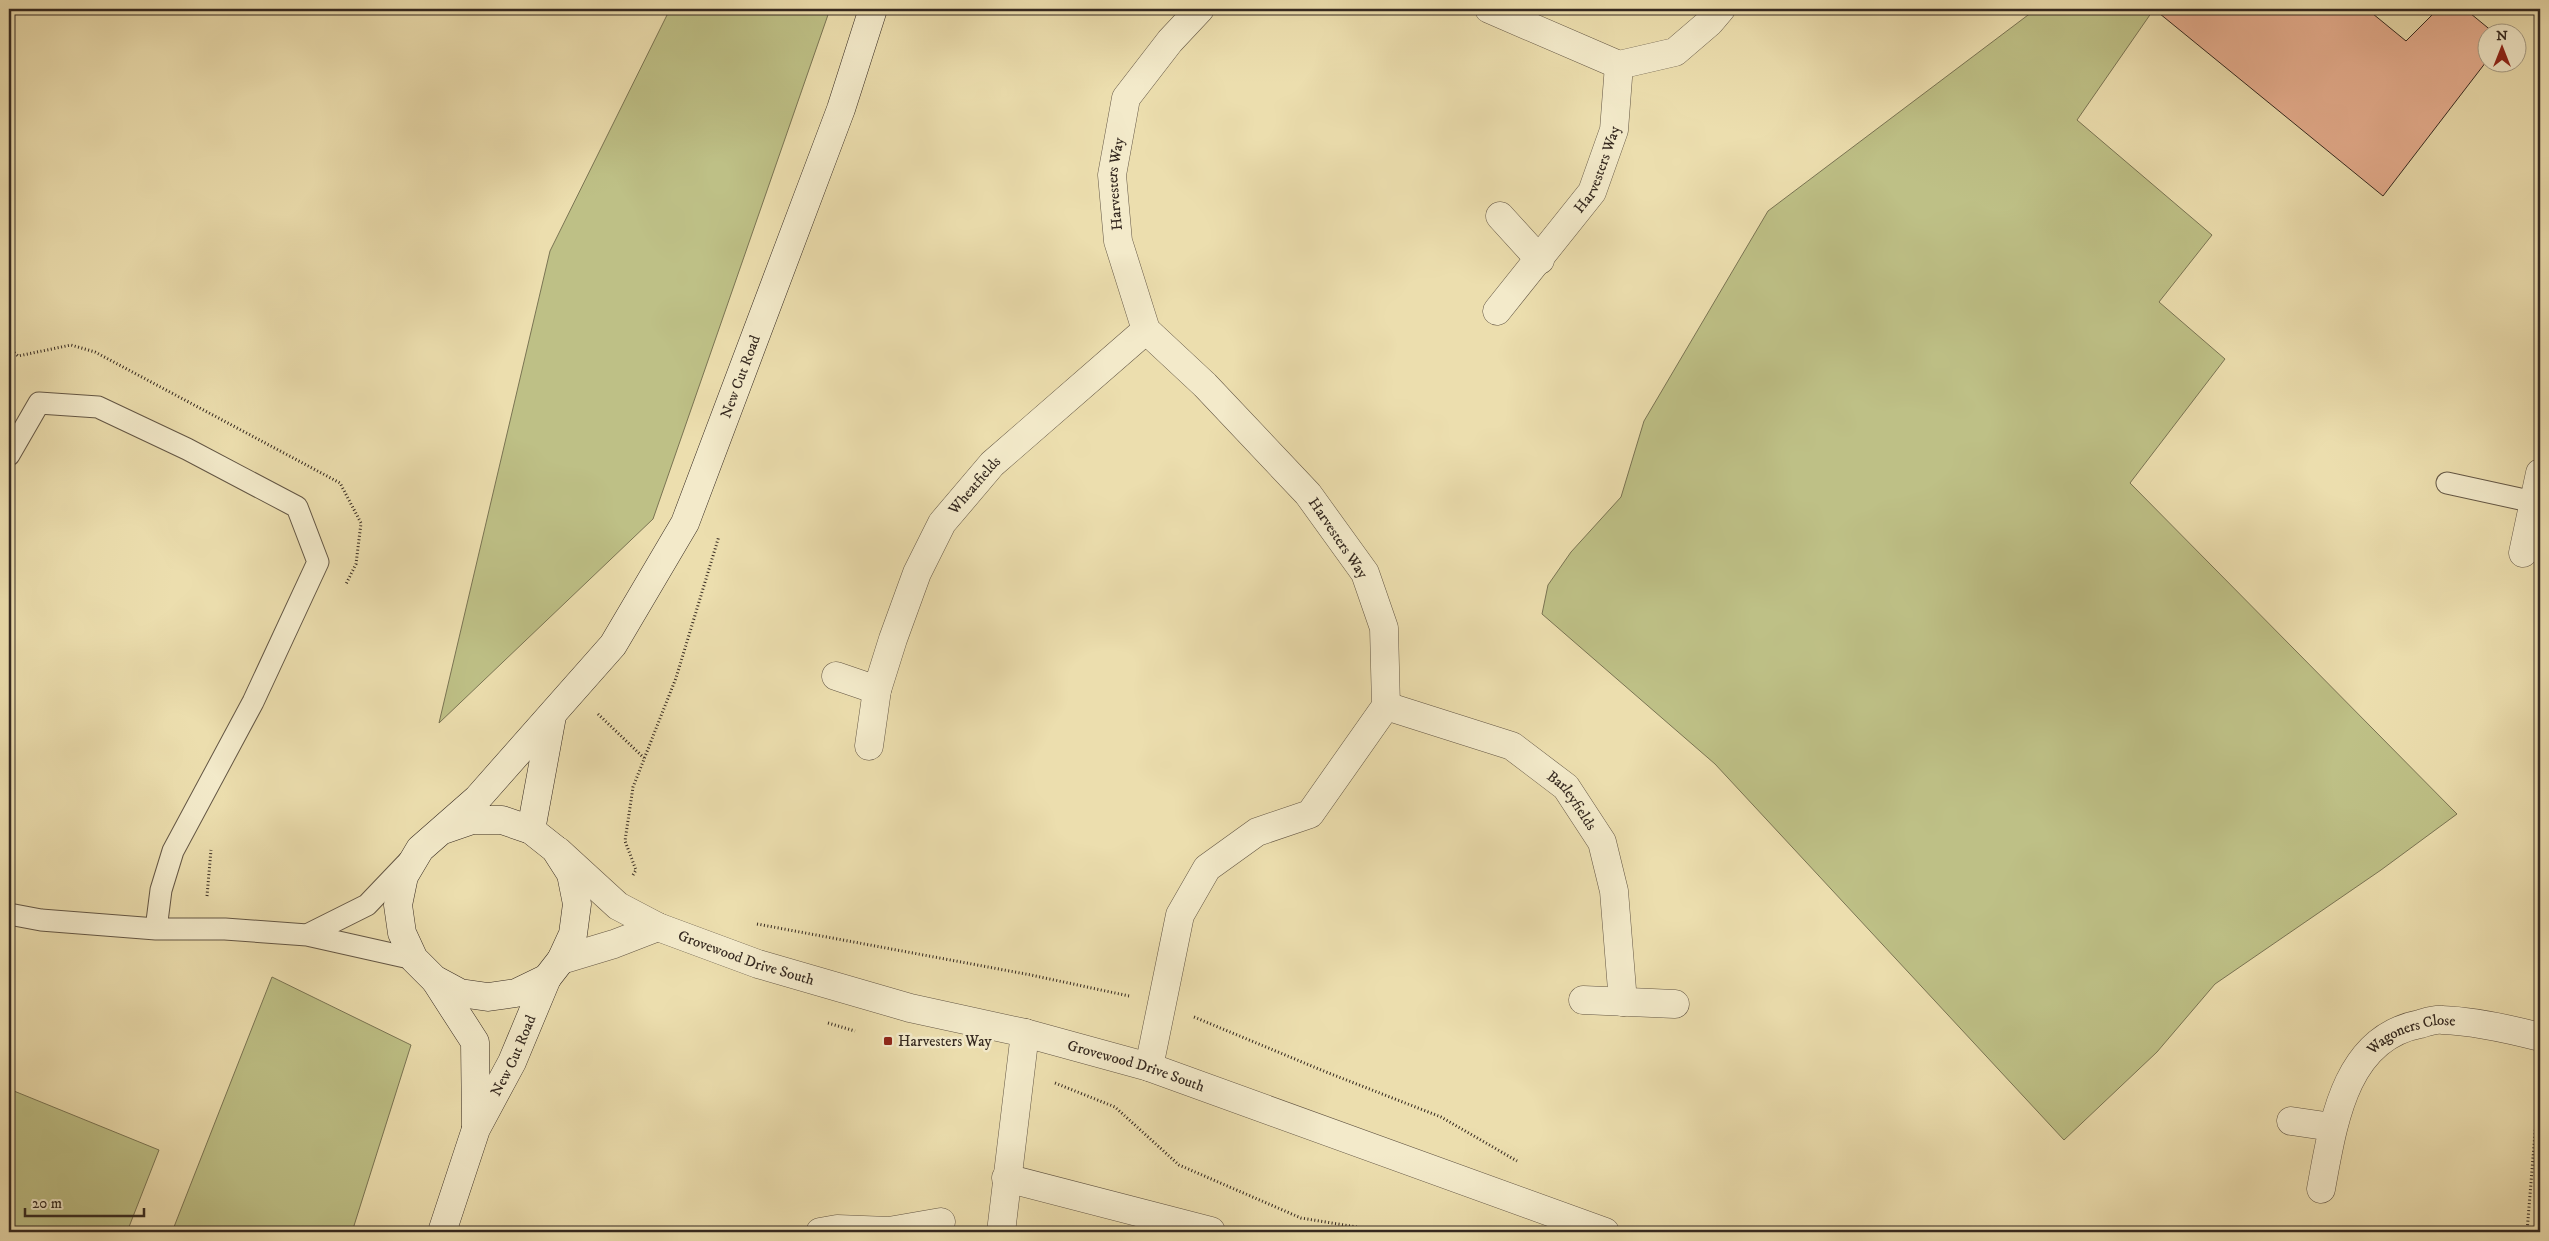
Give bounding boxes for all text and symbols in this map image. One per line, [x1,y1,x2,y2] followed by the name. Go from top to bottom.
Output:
[2476,22,2526,72] north arrow
[2496,27,2508,45] text: N
[1570,125,1624,217] street label: Harvesters Way
[1102,135,1128,231] street label: Harvesters Way
[716,332,765,421] street label: New Cut Road
[943,452,1004,519] street label: Wheatfields
[1304,494,1373,583] street label: Harvesters Way
[1543,766,1601,834] street label: Barleyfields
[675,926,817,989] street label: Grovewood Drive South
[2362,1010,2456,1059] street label: Wagoners Close
[486,1012,540,1099] street label: New Cut Road
[898,1032,992,1051] place label: Harvesters Way
[882,1035,894,1047] marker: Harvesters Way
[1065,1036,1208,1096] street label: Grovewood Drive South
[25,1186,144,1218] scale bar
[32,1194,62,1213] text: 20 m

